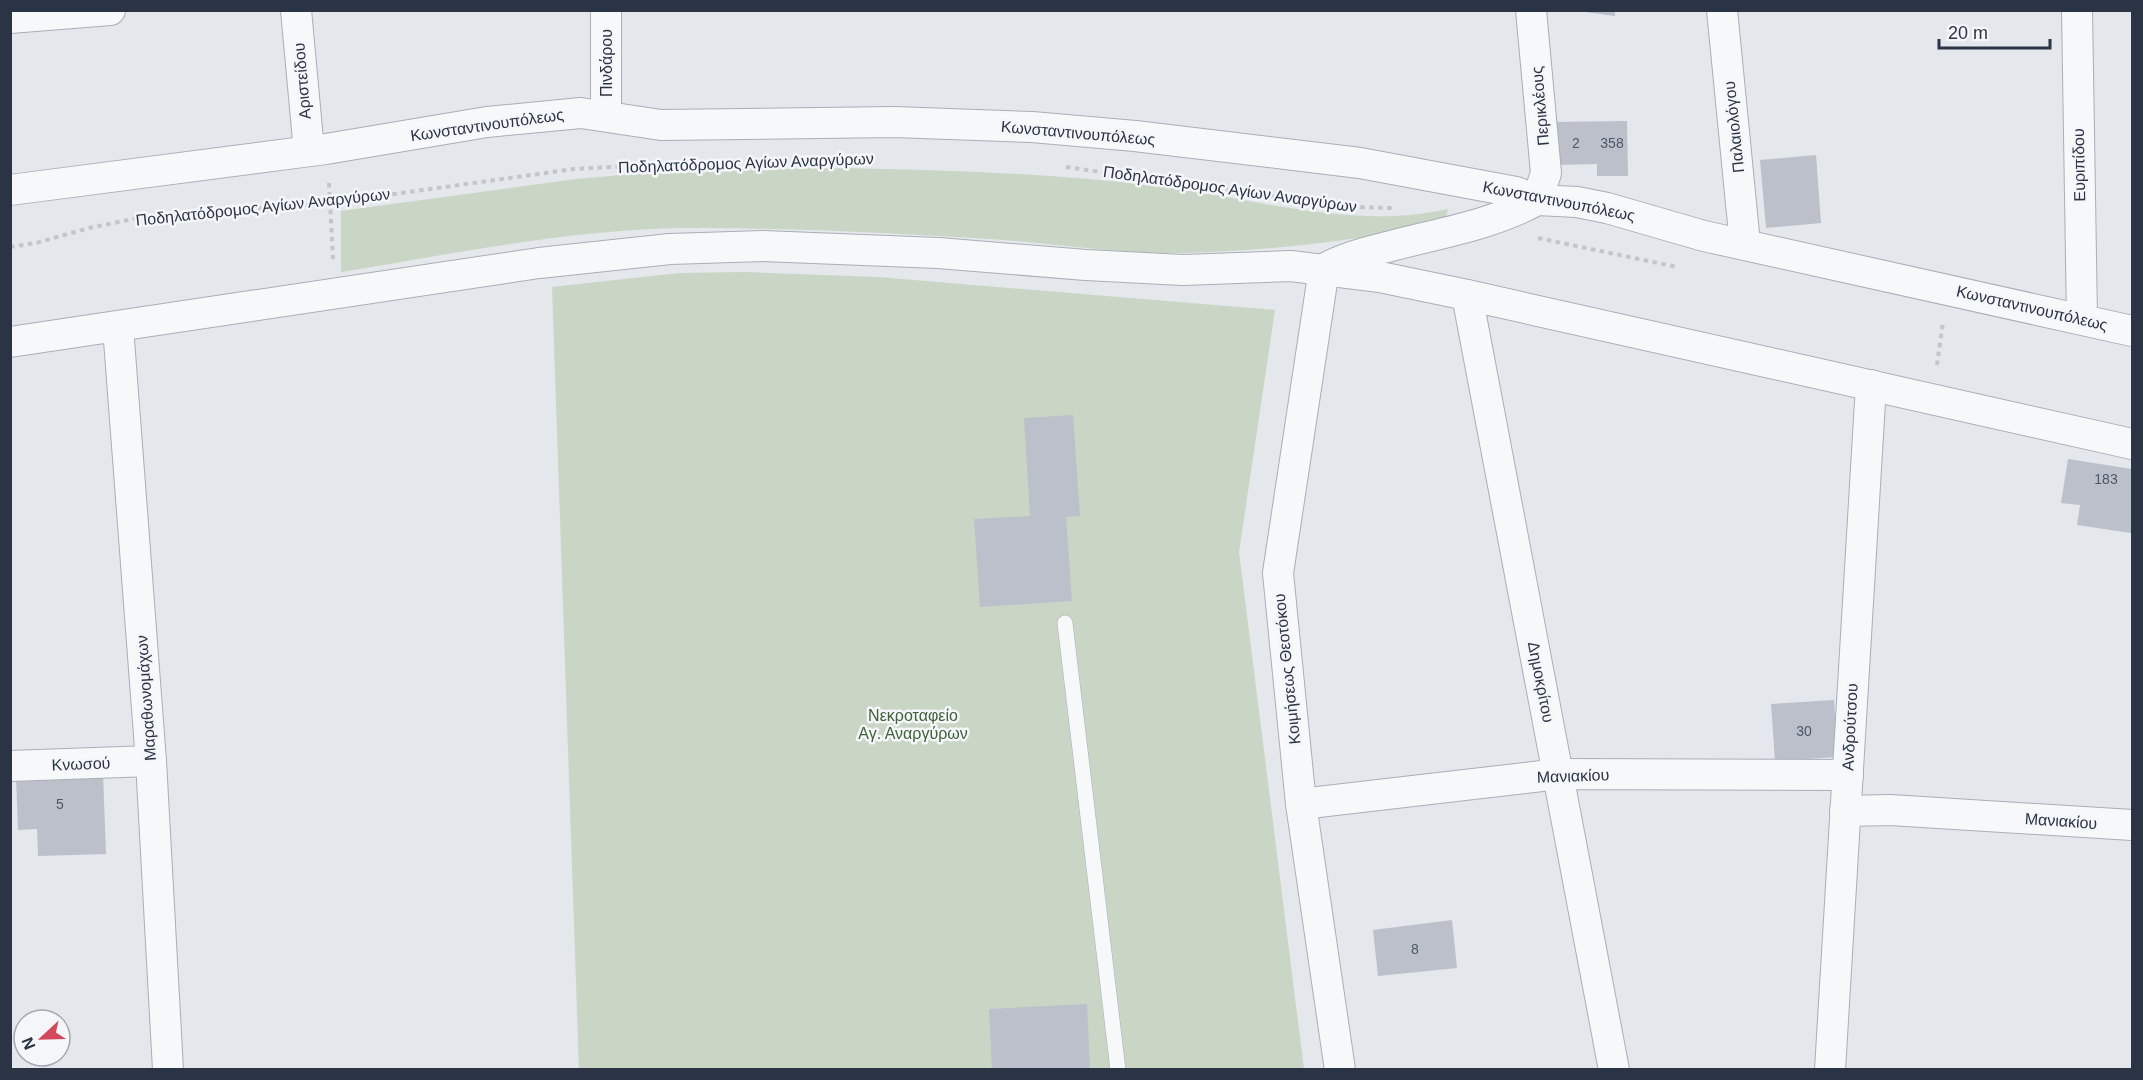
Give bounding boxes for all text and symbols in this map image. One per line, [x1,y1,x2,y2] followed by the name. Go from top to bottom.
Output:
[1939,12,2050,50] scale bar
[1948,23,1988,43] text: 20 m
[598,29,615,97] street label: Πινδάρου
[290,42,314,120] street label: Αριστείδου
[1528,65,1552,147] street label: Περικλέους
[1721,80,1747,174] street label: Παλαιολόγου
[409,106,565,144] street label: Κωνσταντινουπόλεως
[1000,118,1156,148] street label: Κωνσταντινουπόλεως
[2070,128,2088,202] street label: Ευριπίδου
[1572,135,1580,151] house number: 2
[1600,135,1624,151] house number: 358
[618,150,874,176] street label: Ποδηλατόδρομος Αγίων Αναργύρων
[1102,163,1358,215] street label: Ποδηλατόδρομος Αγίων Αναργύρων
[1481,178,1637,224] street label: Κωνσταντινουπόλεως
[135,185,391,229] street label: Ποδηλατόδρομος Αγίων Αναργύρων
[1955,282,2110,334] street label: Κωνσταντινουπόλεως
[2094,471,2118,487] house number: 183
[1271,593,1303,745] street label: Κοιμήσεως Θεοτόκου
[133,634,159,762] street label: Μαραθωνομάχων
[1525,640,1557,724] street label: Δημοκρίτου
[1839,683,1861,771] street label: Ανδρούτσου
[858,707,968,742] park label: Νεκροταφείο Αγ. Αναργύρων
[1796,723,1812,739] house number: 30
[51,754,111,774] street label: Κνωσού
[1536,766,1610,786] street label: Μανιακίου
[56,796,64,812] house number: 5
[2024,810,2098,832] street label: Μανιακίου
[1411,941,1419,957] house number: 8
[12,1008,72,1068] north arrow
[19,1035,39,1052] text: N

